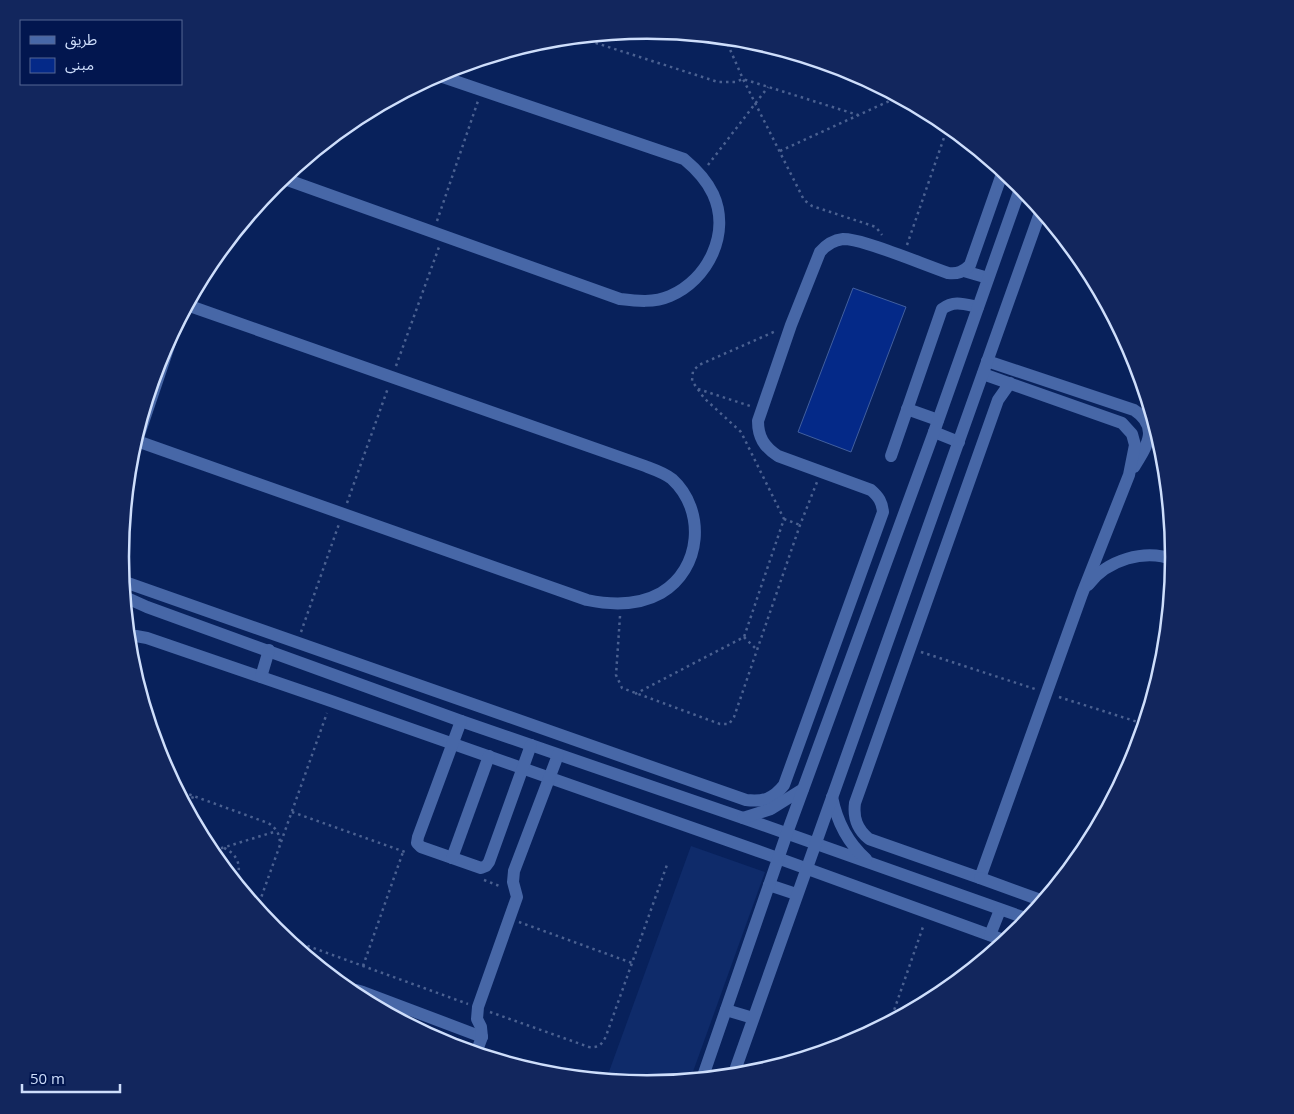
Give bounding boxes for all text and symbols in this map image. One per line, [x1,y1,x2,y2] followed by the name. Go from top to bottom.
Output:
[20,20,182,85] legend
[65,29,97,50] text: طريق
[65,54,94,74] text: مبنى
[22,1062,120,1094] scale bar
[30,1068,65,1088] text: 50 m

